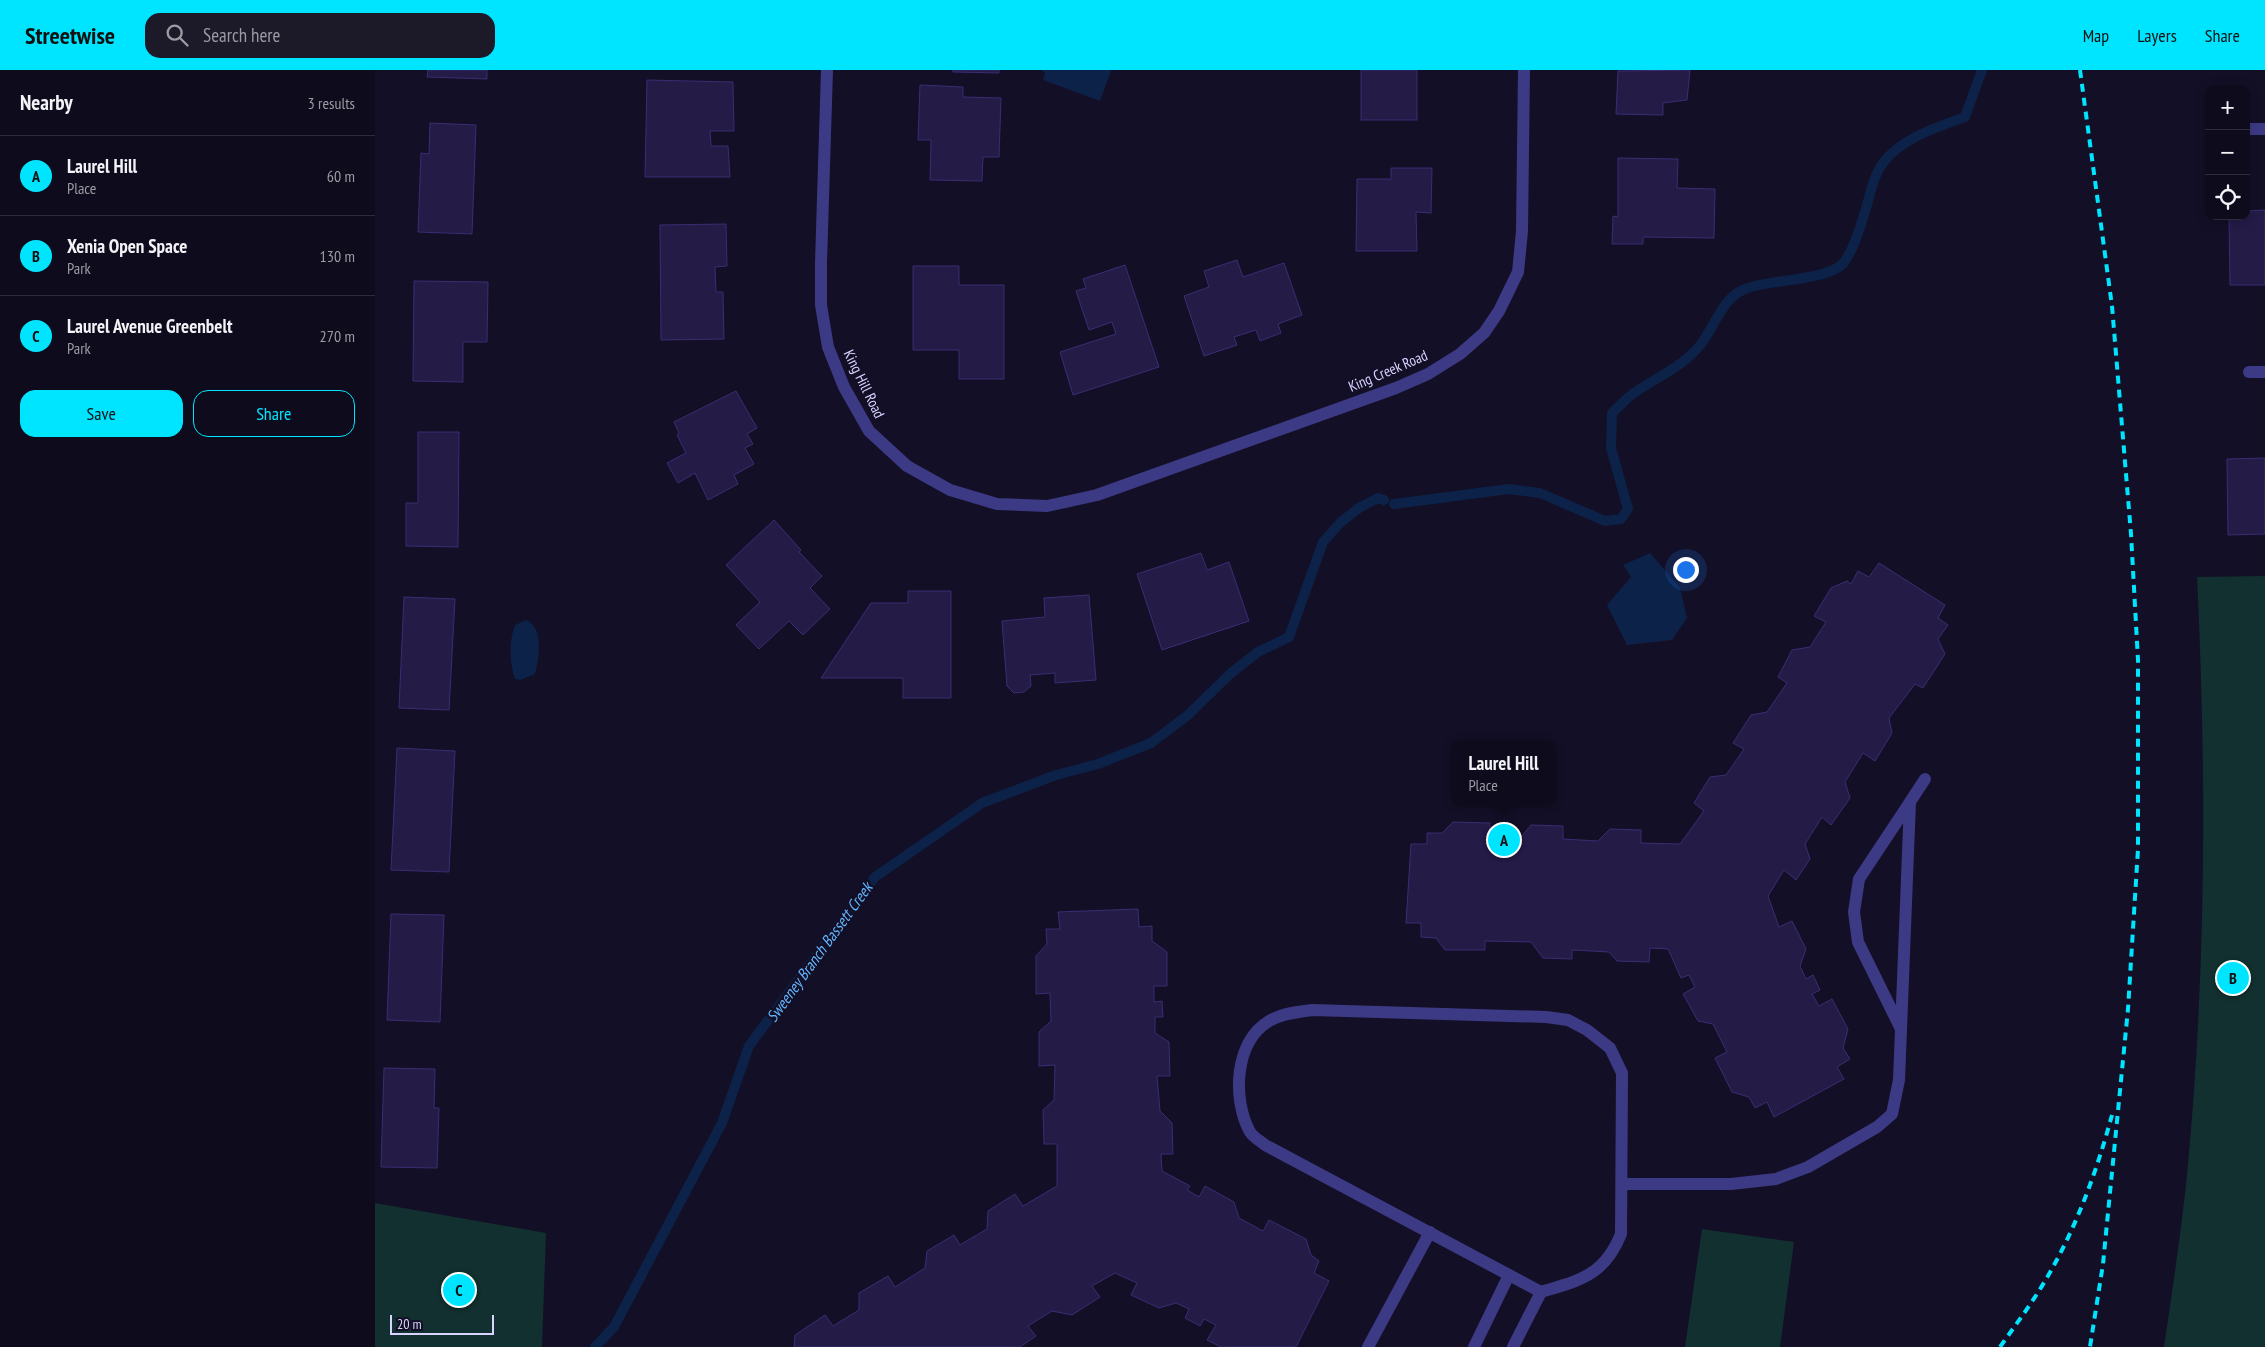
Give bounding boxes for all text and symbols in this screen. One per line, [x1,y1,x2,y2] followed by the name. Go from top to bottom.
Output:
[145,13,495,58] search box
[25,20,115,51] text: Streetwise
[163,21,191,49] icon: search
[203,23,280,47] text: Search here
[2083,24,2109,47] text: Map
[2137,24,2177,47] text: Layers
[2205,24,2240,47] text: Share
[2205,85,2250,220] map controls
[2205,85,2250,130] button: +
[20,89,73,116] text: Nearby
[308,93,355,113] text: 3 results
[2205,130,2250,175] button: −
[67,154,137,178] text: Laurel Hill
[32,166,40,186] text: A
[327,166,355,186] text: 60 m
[2205,175,2250,220] button: locate
[67,178,96,198] text: Place
[67,234,188,258] text: Xenia Open Space
[32,246,40,266] text: B
[320,246,355,266] text: 130 m
[67,258,91,278] text: Park
[67,314,233,338] text: Laurel Avenue Greenbelt
[32,326,40,346] text: C
[320,326,355,346] text: 270 m
[67,338,91,358] text: Park
[1345,345,1430,396] street label: King Creek Road
[840,346,889,421] street label: King Hill Road
[20,390,183,437] button: Save
[193,390,355,437] button: Share
[1673,557,1699,583] your location
[1451,740,1556,805] popup
[1468,751,1539,775] text: Laurel Hill
[1468,775,1498,795] text: Place
[1488,821,1520,859] pin: A
[762,877,877,1026] water label: Sweeney Branch Bassett Creek
[2217,959,2249,997] pin: B
[443,1271,475,1309] pin: C
[390,1312,494,1335] scale bar
[397,1315,422,1333] text: 20 m

